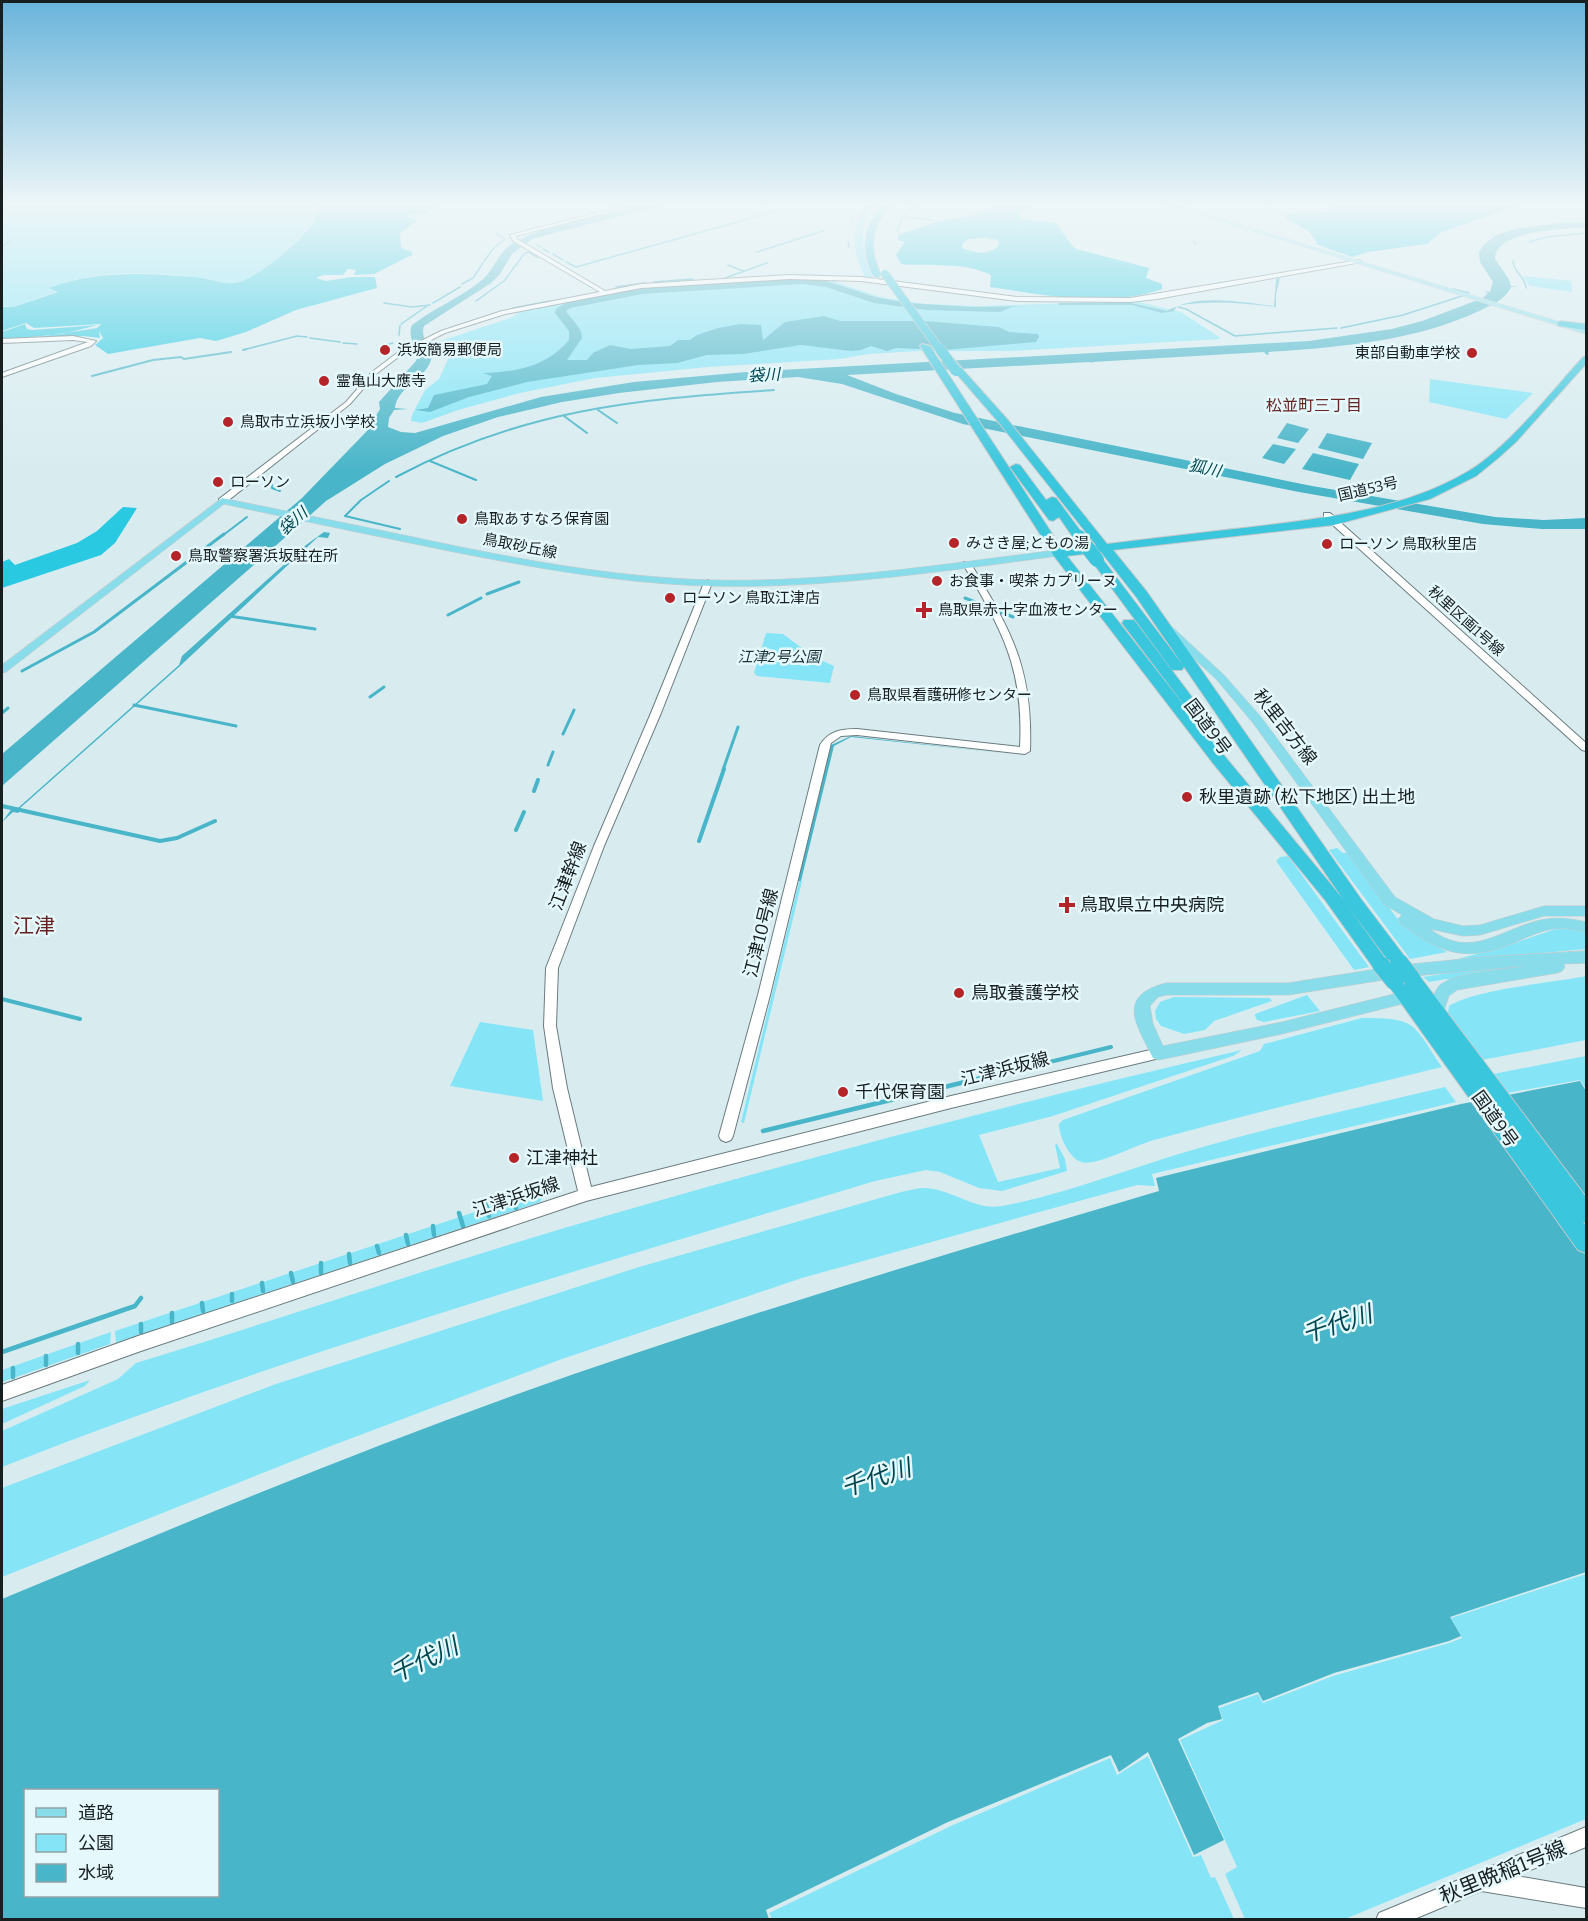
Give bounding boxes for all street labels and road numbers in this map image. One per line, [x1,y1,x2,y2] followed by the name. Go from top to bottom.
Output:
[1336,473,1400,505] street label: 国道53号
[481,530,559,562] street label: 鳥取砂丘線
[1424,582,1508,660] street label: 秋里区画1号線
[1249,685,1321,769] street label: 秋里吉方線
[1180,695,1236,759] street label: 国道9号
[545,838,591,914] street label: 江津幹線
[739,886,783,980] street label: 江津10号線
[959,1047,1051,1091] street label: 江津浜坂線
[1467,1086,1523,1152] street label: 国道9号
[470,1173,562,1221] street label: 江津浜坂線
[1436,1835,1570,1909] street label: 秋里晩稲1号線

